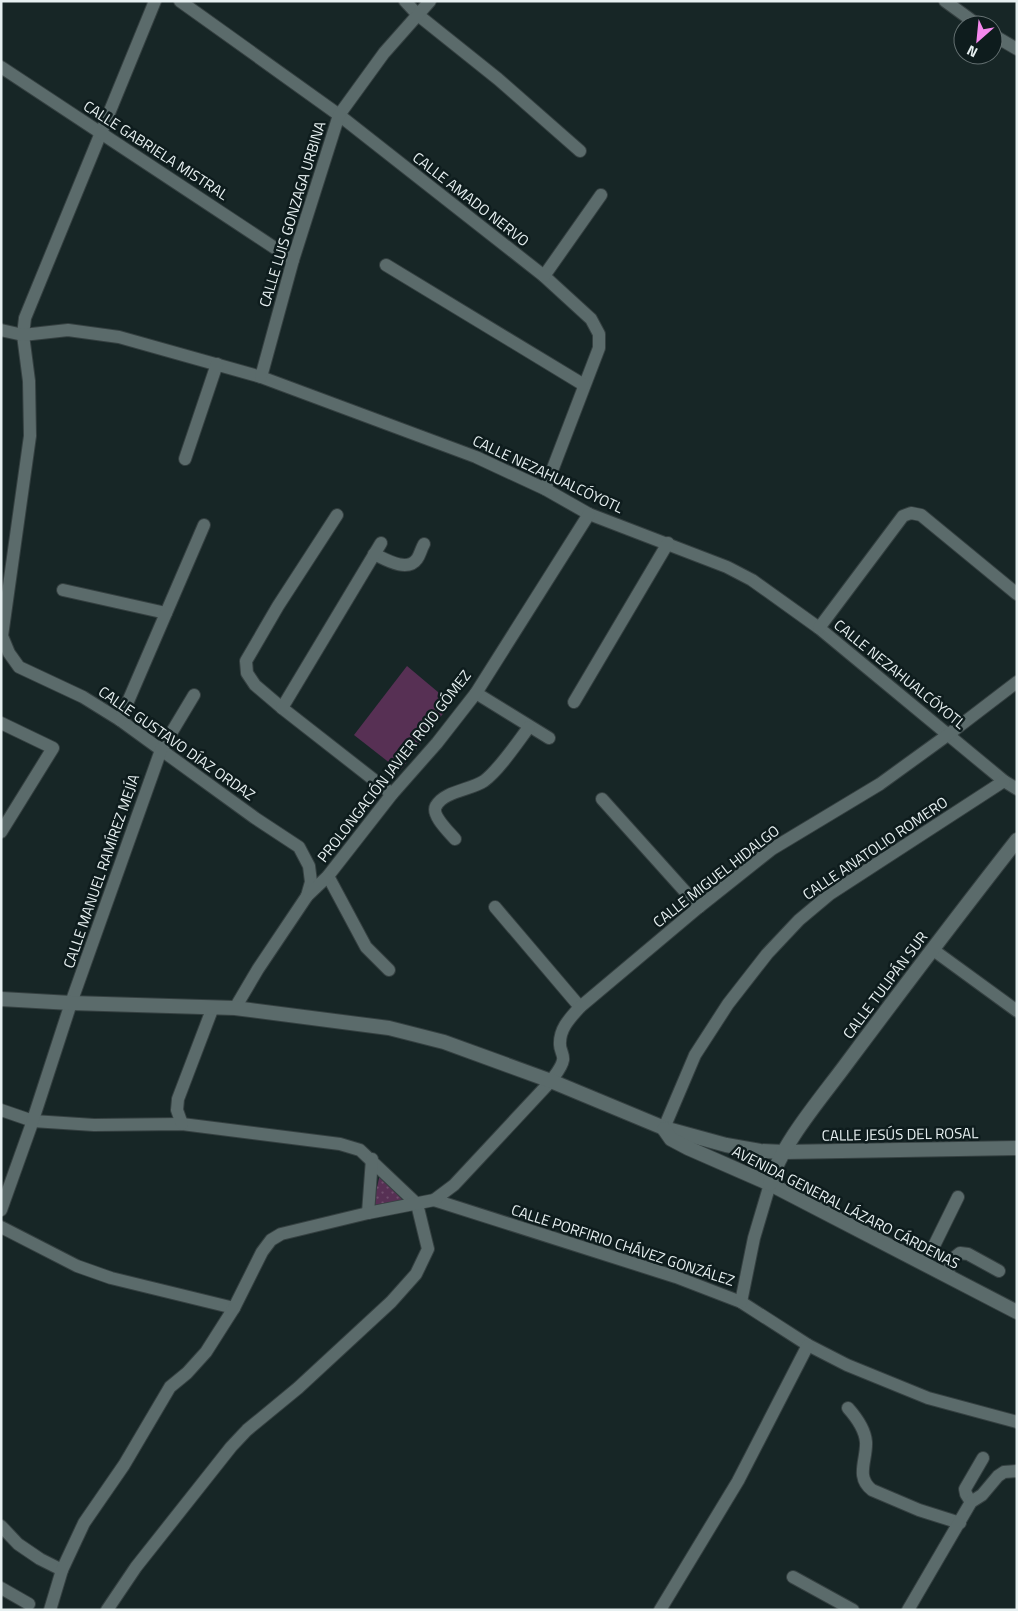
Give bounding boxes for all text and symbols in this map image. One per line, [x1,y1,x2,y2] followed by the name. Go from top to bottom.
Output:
[953,15,1003,65] north arrow
[963,40,981,64] text: N
[79,94,233,206] street label: CALLE GABRIELA MISTRAL
[253,118,331,310] street label: CALLE LUIS GONZAGA URBINA
[408,146,534,252] street label: CALLE AMADO NERVO
[469,429,627,519] street label: CALLE NEZAHUALCÓYOTL
[829,614,971,734] street label: CALLE NEZAHUALCÓYOTL
[311,665,477,867] street label: PROLONGACIÓN JAVIER ROJO GÓMEZ
[94,680,260,806] street label: CALLE GUSTAVO DÍAZ ORDAZ
[57,771,145,971] street label: CALLE MANUEL RAMÍREZ MEJÍA
[798,791,952,905] street label: CALLE ANATOLIO ROMERO
[648,819,784,933] street label: CALLE MIGUEL HIDALGO
[837,926,933,1044] street label: CALLE TULIPÁN SUR
[822,1121,978,1147] street label: CALLE JESÚS DEL ROSAL
[728,1139,964,1275] street label: AVENIDA GENERAL LÁZARO CÁRDENAS
[508,1198,738,1292] street label: CALLE PORFIRIO CHÁVEZ GONZÁLEZ

